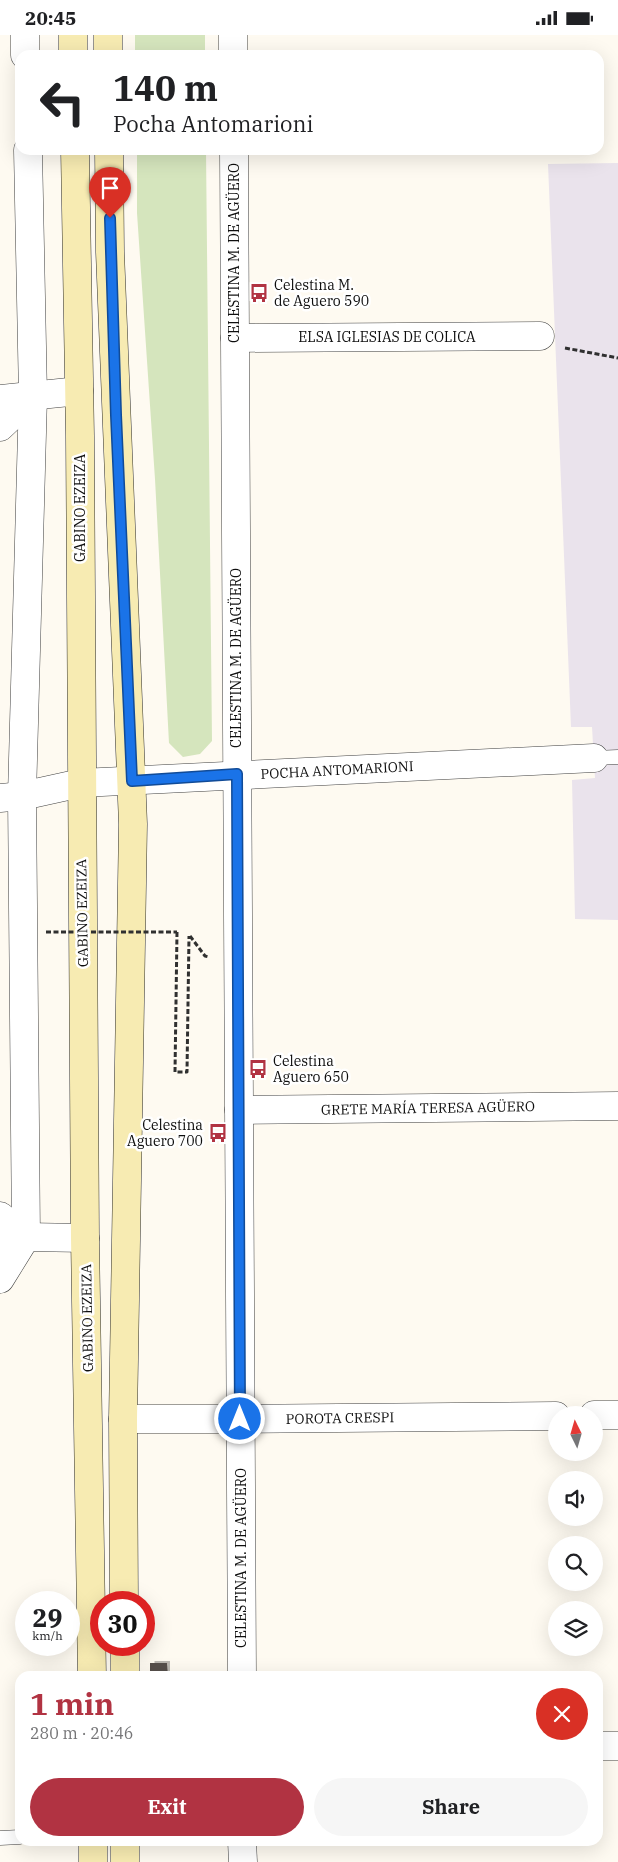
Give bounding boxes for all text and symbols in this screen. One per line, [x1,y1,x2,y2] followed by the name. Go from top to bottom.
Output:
[25,6,76,30] text: 20:45
[113,65,218,111] text: 140 m
[30,70,95,135] icon: left
[113,109,314,138] text: Pocha Antomarioni
[225,163,243,343] street label: CELESTINA M. DE AGÜERO
[89,167,131,218] pin
[96,174,124,202] icon: arrive
[274,276,369,310] place label: Celestina M. de Aguero 590
[248,282,270,304] bus stop icon: Celestina M. de Aguero 590
[298,328,476,346] street label: ELSA IGLESIAS DE COLICA
[71,454,89,562] street label: GABINO EZEIZA
[227,568,245,748] street label: CELESTINA M. DE AGÜERO
[260,757,414,783] street label: POCHA ANTOMARIONI
[72,858,92,967] street label: GABINO EZEIZA
[273,1052,349,1086] place label: Celestina Aguero 650
[247,1058,269,1080] bus stop icon: Celestina Aguero 650
[321,1096,535,1119] street label: GRETE MARÍA TERESA AGÜERO
[127,1116,203,1150] place label: Celestina Aguero 700
[207,1122,229,1144] bus stop icon: Celestina Aguero 700
[77,1263,97,1372] street label: GABINO EZEIZA
[213,1392,265,1444] position arrow
[548,1406,602,1461] north arrow
[548,1406,603,1656] map controls
[286,1408,395,1428] street label: POROTA CRESPI
[232,1468,250,1648] street label: CELESTINA M. DE AGÜERO
[548,1471,603,1526] button: sound
[548,1536,603,1591] button: search
[90,1591,155,1656] speed limit sign: 30
[32,1601,63,1634] text: 29
[548,1601,603,1656] button: layers
[32,1628,63,1643] text: km/h
[30,1684,114,1723] text: 1 min
[536,1688,588,1740] button: close
[30,1723,133,1743] text: 280 m · 20:46
[30,1778,304,1836] button: Exit
[314,1778,588,1836] button: Share

